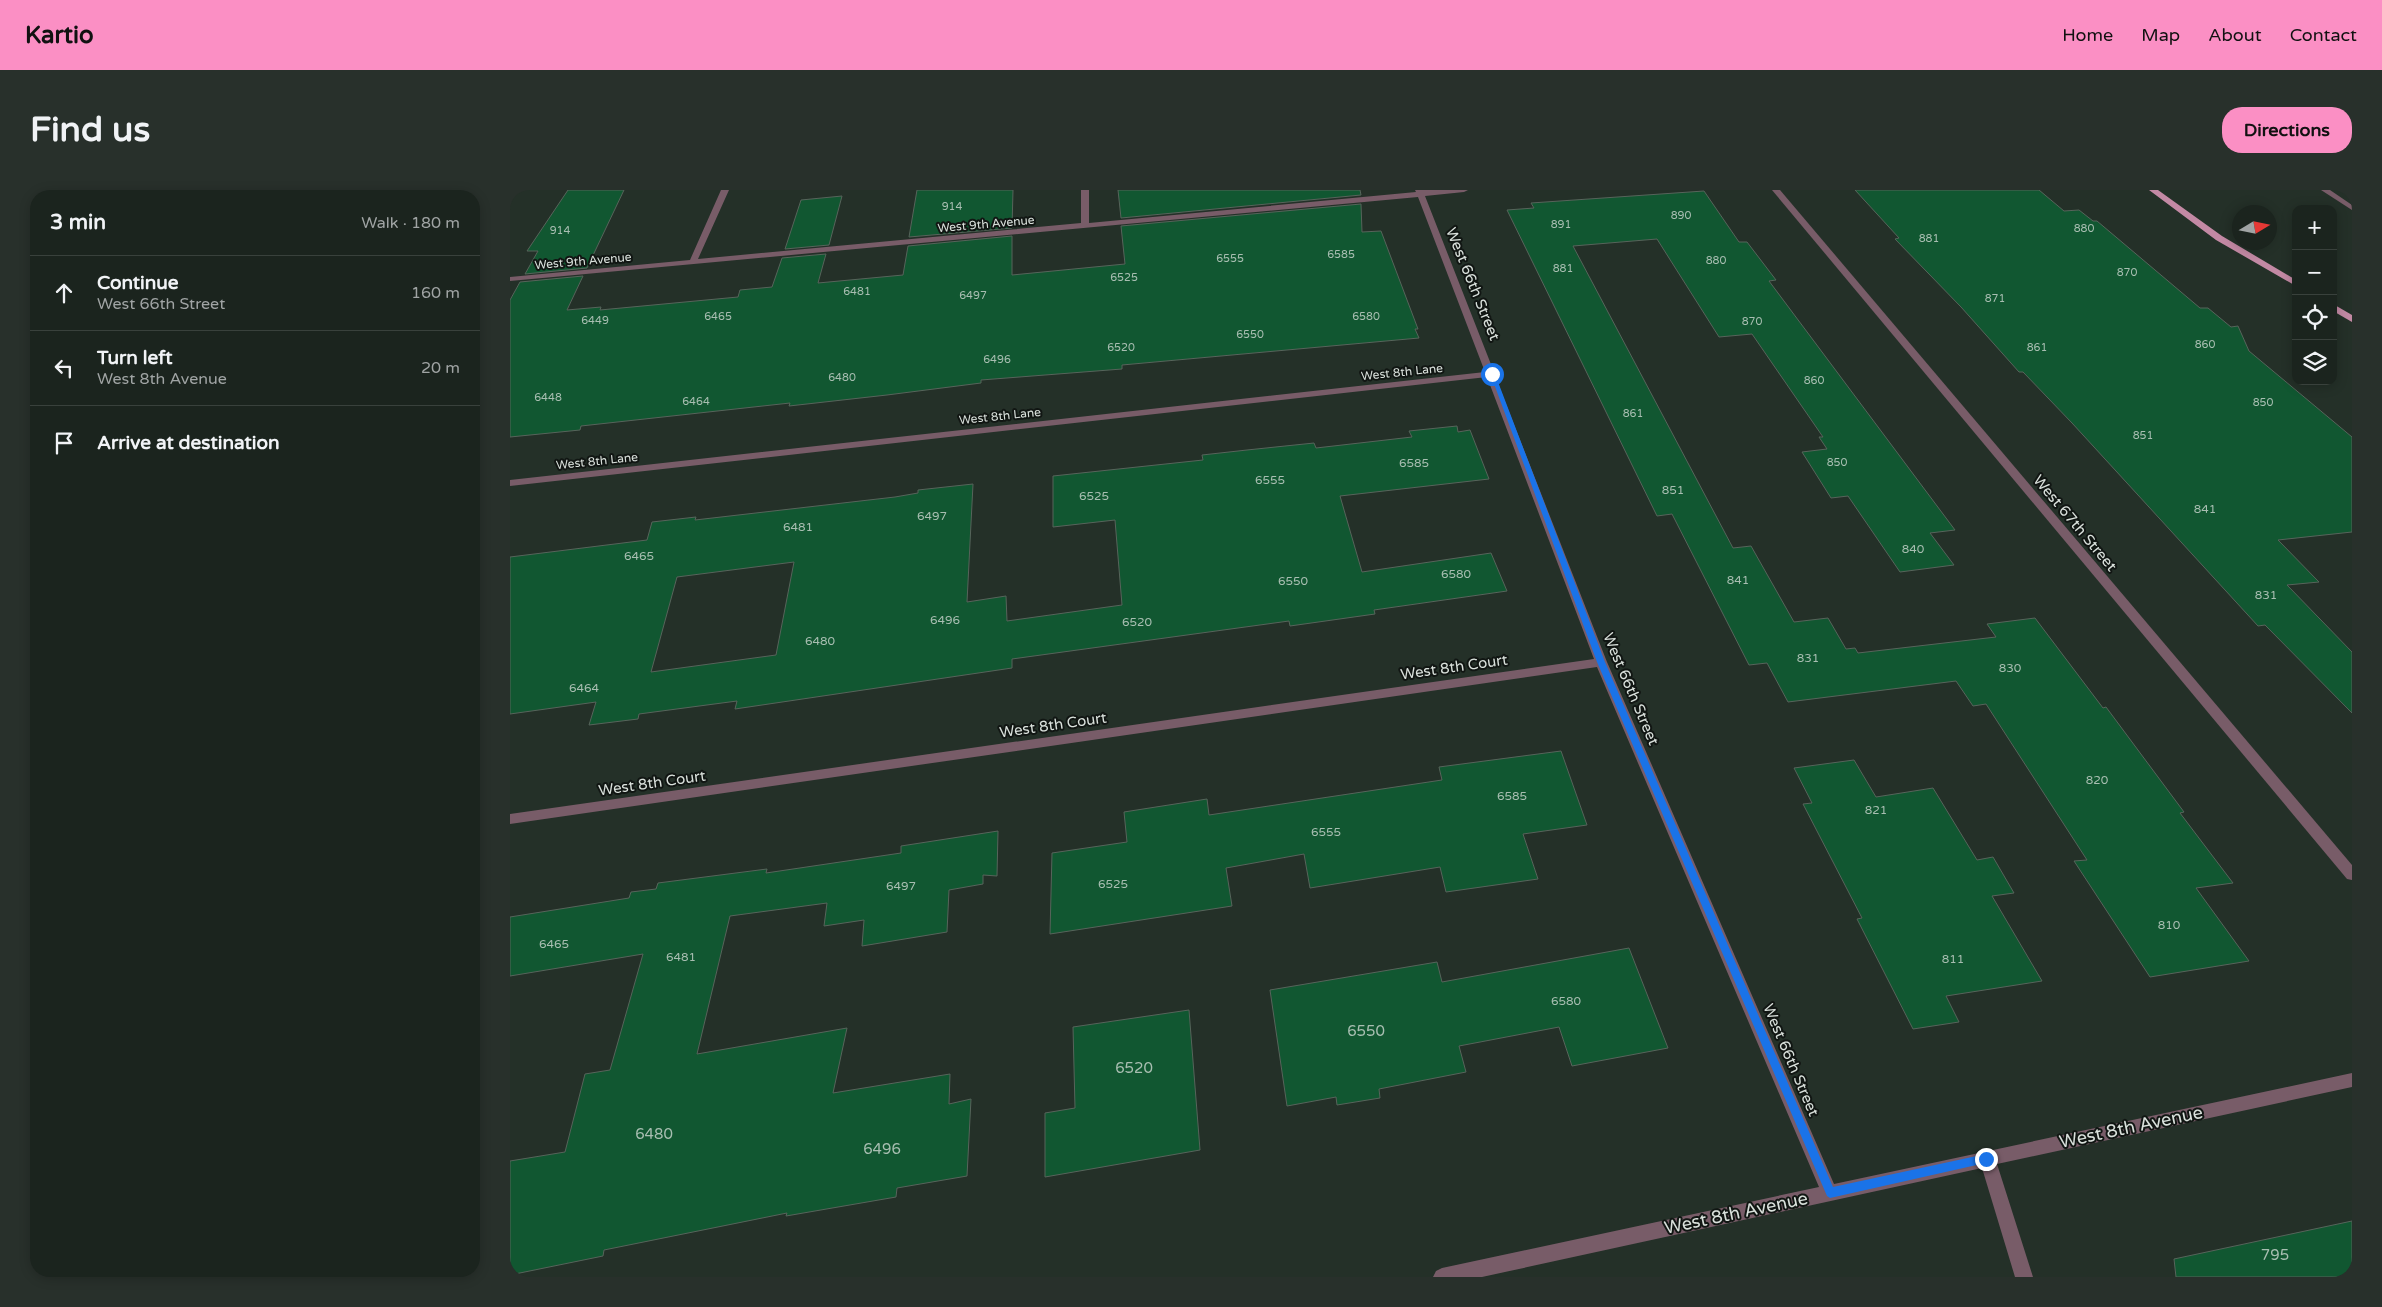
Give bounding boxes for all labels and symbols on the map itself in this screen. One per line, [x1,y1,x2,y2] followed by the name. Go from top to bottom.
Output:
[942,200,962,213] house number: 914
[2232,205,2277,250] north arrow
[1671,209,1691,222] house number: 890
[937,213,1035,235] street label: West 9th Avenue
[1551,218,1571,231] house number: 891
[2074,222,2094,235] house number: 880
[550,224,570,237] house number: 914
[1442,225,1504,343] street label: West 66th Street
[1919,232,1939,245] house number: 881
[1327,248,1355,261] house number: 6585
[534,250,632,272] street label: West 9th Avenue
[1216,252,1244,265] house number: 6555
[1706,254,1726,267] house number: 880
[1553,262,1573,275] house number: 881
[2117,266,2137,279] house number: 870
[1110,271,1138,284] house number: 6525
[843,285,871,298] house number: 6481
[959,289,987,302] house number: 6497
[1985,292,2005,305] house number: 871
[704,310,732,323] house number: 6465
[1352,310,1380,323] house number: 6580
[581,314,609,327] house number: 6449
[1742,315,1762,328] house number: 870
[1236,328,1264,341] house number: 6550
[2195,338,2215,351] house number: 860
[1107,341,1135,354] house number: 6520
[2027,341,2047,354] house number: 861
[983,353,1011,366] house number: 6496
[1360,361,1444,383] street label: West 8th Lane
[1481,363,1504,386] route start
[828,371,856,384] house number: 6480
[1804,374,1824,387] house number: 860
[534,391,562,404] house number: 6448
[682,395,710,408] house number: 6464
[2253,396,2273,409] house number: 850
[958,405,1042,427] street label: West 8th Lane
[1623,407,1643,420] house number: 861
[2133,429,2153,442] house number: 851
[555,450,639,472] street label: West 8th Lane
[1399,456,1429,470] house number: 6585
[1827,456,1847,469] house number: 850
[2029,471,2121,575] street label: West 67th Street
[1255,473,1285,487] house number: 6555
[1662,483,1684,497] house number: 851
[1079,489,1109,503] house number: 6525
[2194,502,2216,516] house number: 841
[917,509,947,523] house number: 6497
[783,520,813,534] house number: 6481
[1902,542,1925,556] house number: 840
[624,549,654,563] house number: 6465
[1441,567,1472,581] house number: 6580
[1727,573,1749,587] house number: 841
[1278,574,1309,588] house number: 6550
[2255,588,2277,602] house number: 831
[930,613,960,627] house number: 6496
[1122,615,1153,629] house number: 6520
[1599,630,1663,748] street label: West 66th Street
[805,634,836,648] house number: 6480
[1399,651,1509,683] street label: West 8th Court
[1797,651,1819,665] house number: 831
[1999,661,2022,675] house number: 830
[569,681,600,695] house number: 6464
[998,709,1108,741] street label: West 8th Court
[597,767,707,799] street label: West 8th Court
[2086,773,2109,787] house number: 820
[1497,789,1527,803] house number: 6585
[1865,803,1887,817] house number: 821
[1311,825,1341,839] house number: 6555
[1098,877,1128,891] house number: 6525
[886,879,916,893] house number: 6497
[2158,918,2181,932] house number: 810
[539,937,569,951] house number: 6465
[666,950,696,964] house number: 6481
[1942,952,1964,966] house number: 811
[1551,994,1582,1008] house number: 6580
[1759,1001,1823,1119] street label: West 66th Street
[1347,1022,1385,1040] house number: 6550
[1115,1059,1153,1077] house number: 6520
[2057,1101,2205,1153] street label: West 8th Avenue
[635,1125,673,1143] house number: 6480
[863,1140,901,1158] house number: 6496
[1975,1148,1998,1171] route end
[1662,1187,1810,1239] street label: West 8th Avenue
[2261,1246,2289,1264] house number: 795

